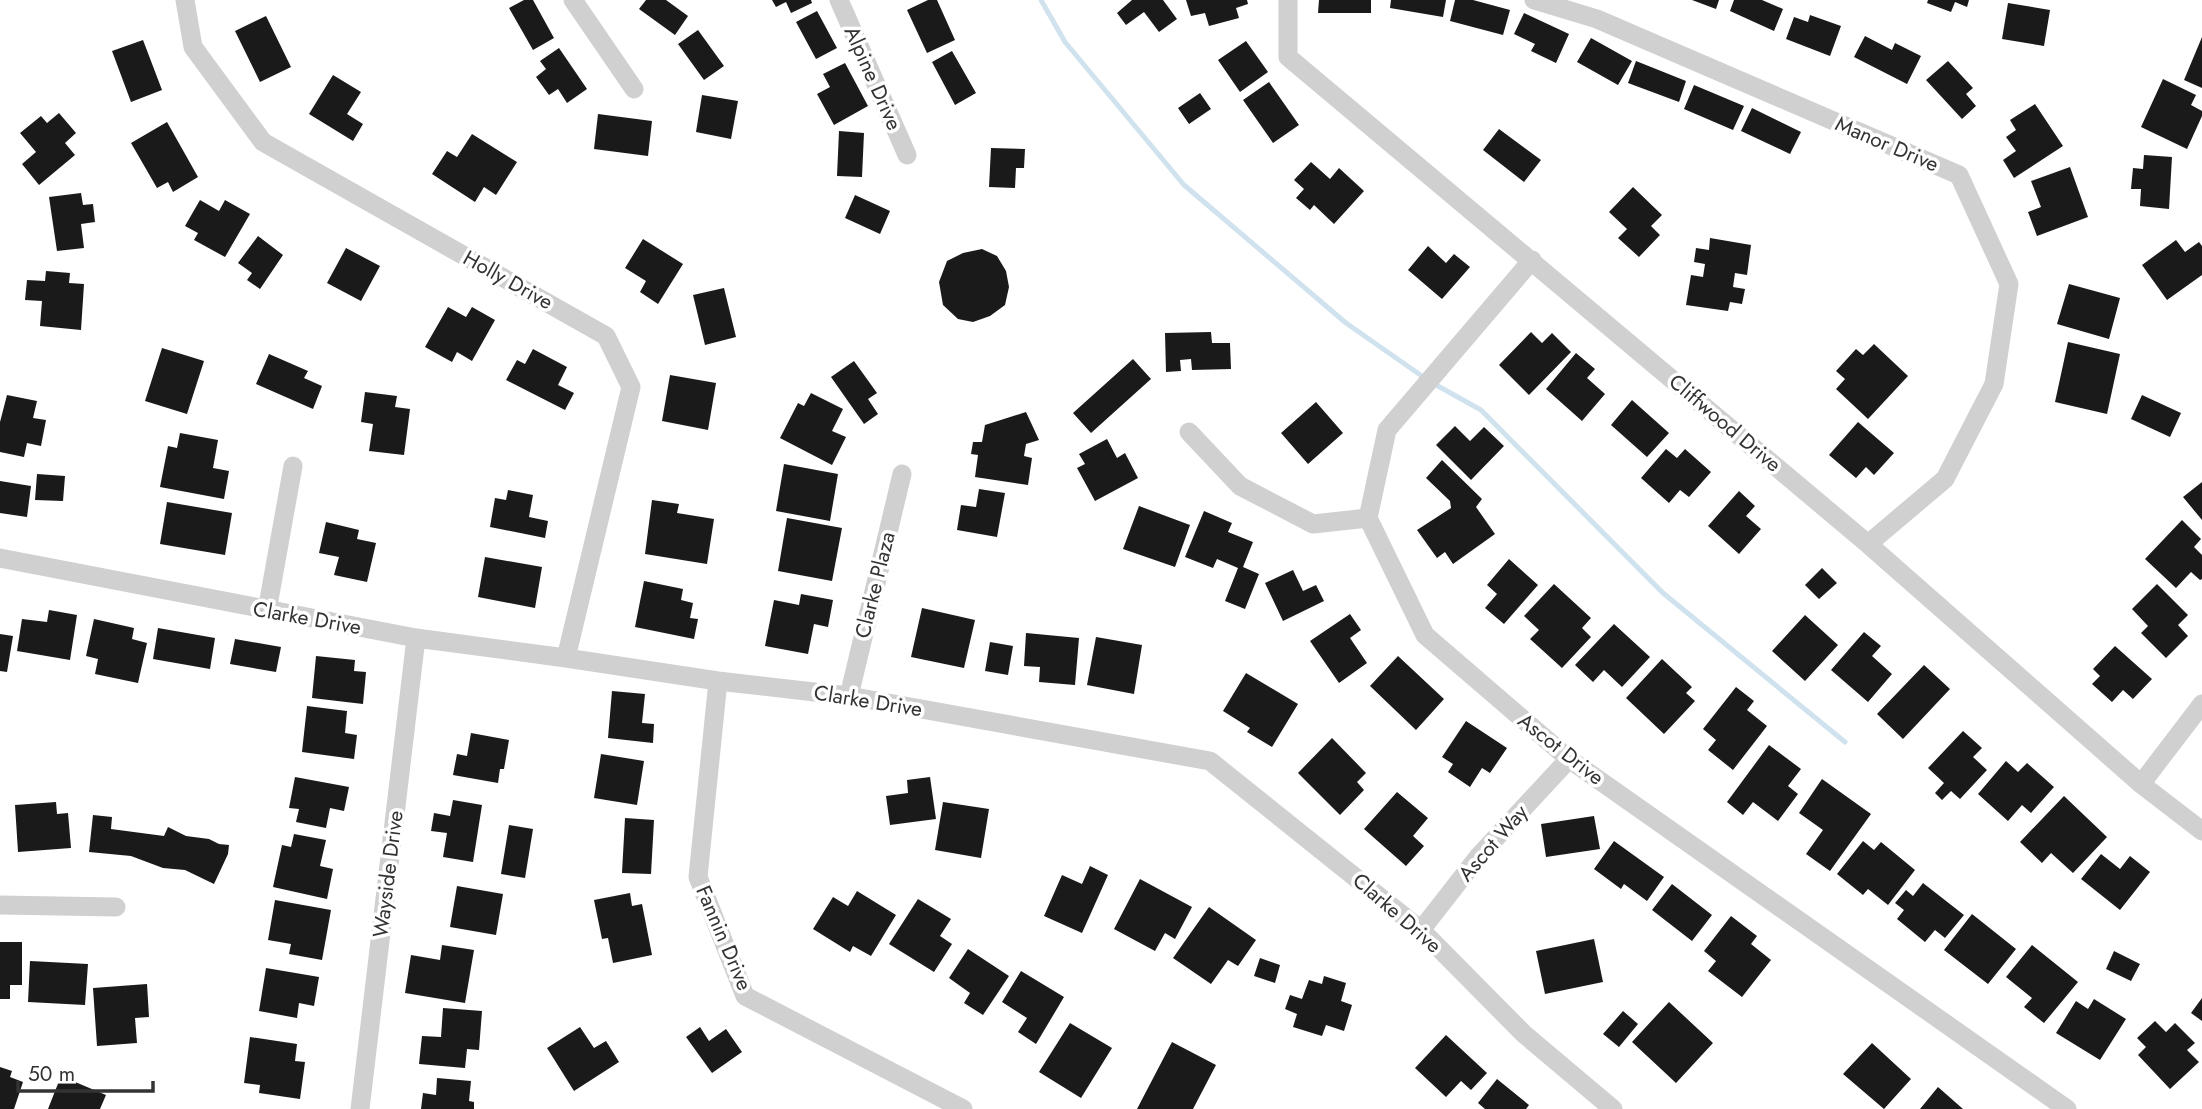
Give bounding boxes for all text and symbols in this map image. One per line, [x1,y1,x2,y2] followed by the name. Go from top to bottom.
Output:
[837,21,909,135] street label: Alpine Drive
[1831,109,1944,179] street label: Manor Drive
[458,243,558,317] street label: Holly Drive
[1662,367,1788,479] street label: Cliffwood Drive
[847,529,903,641] street label: Clarke Plaza
[251,594,364,642] street label: Clarke Drive
[812,678,924,724] street label: Clarke Drive
[1512,706,1611,792] street label: Ascot Drive
[1451,797,1535,888] street label: Ascot Way
[365,809,411,939] street label: Wayside Drive
[1346,866,1448,960] street label: Clarke Drive
[688,881,760,995] street label: Fannin Drive
[18,1050,152,1094] scale bar
[28,1059,75,1089] text: 50 m

